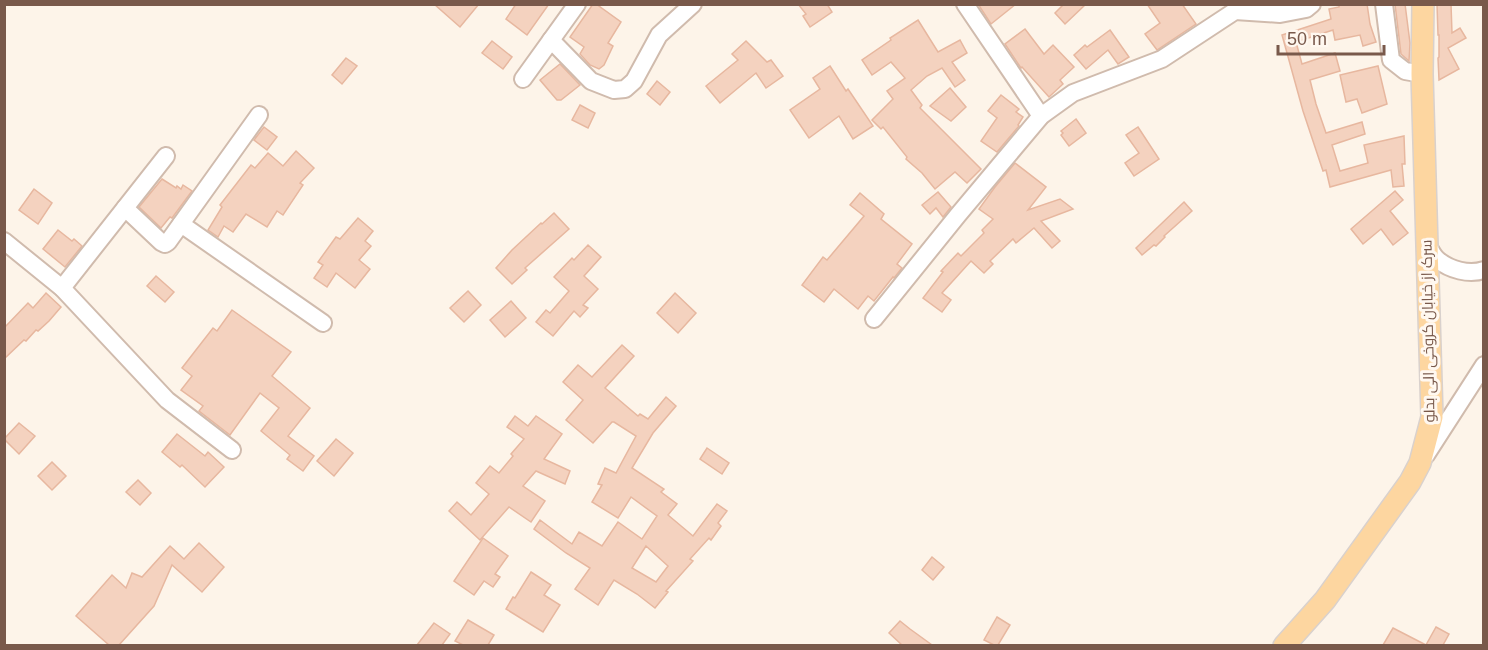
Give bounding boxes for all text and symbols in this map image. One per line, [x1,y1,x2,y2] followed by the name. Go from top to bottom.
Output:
[1278,18,1384,56] scale bar
[1287,29,1327,49] text: 50 m
[1417,239,1440,422] street label: سرک از خیابان کروخی الی بدلو

